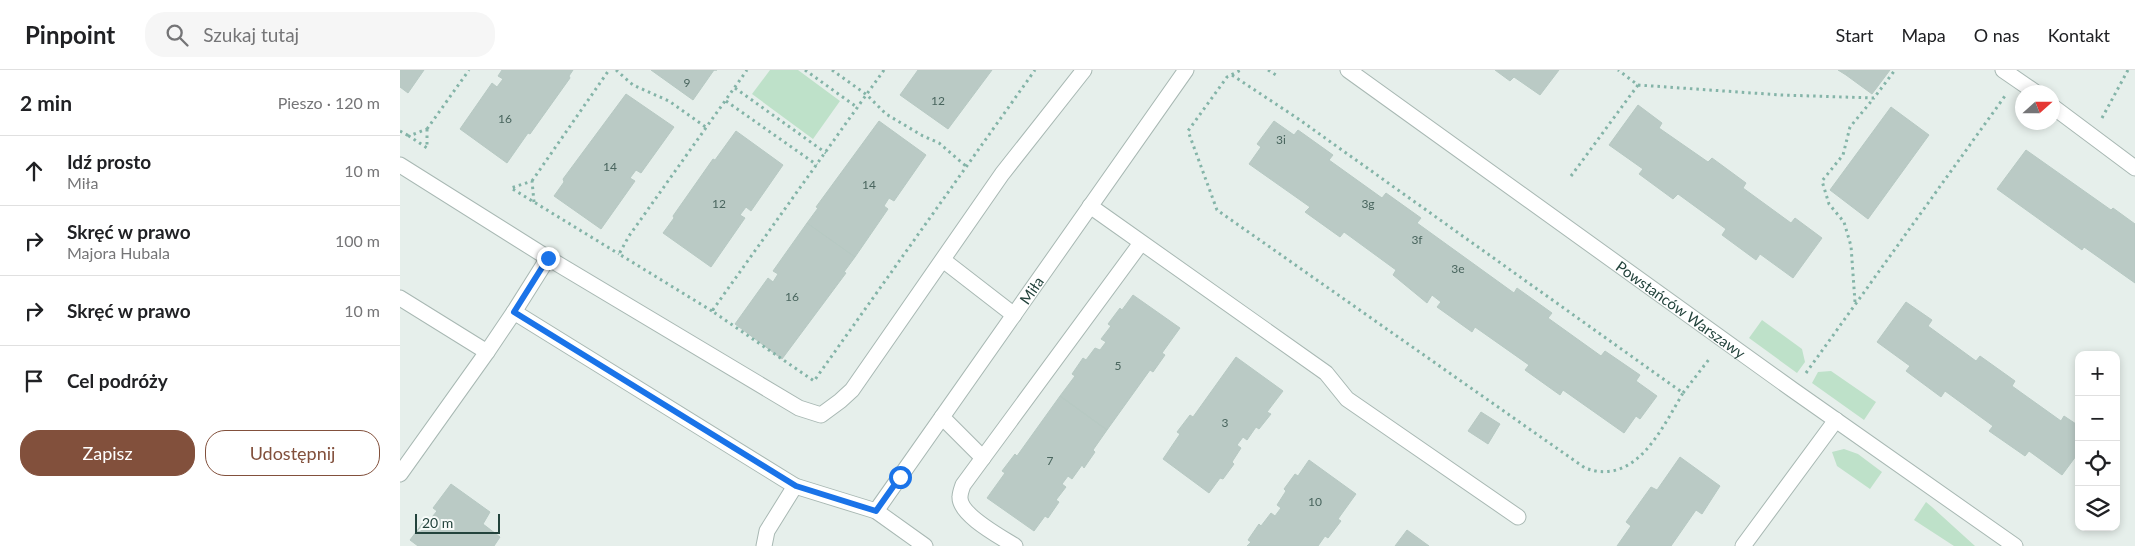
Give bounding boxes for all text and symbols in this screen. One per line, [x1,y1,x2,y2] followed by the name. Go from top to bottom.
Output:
[145,12,495,57] search box
[25,20,115,49] text: Pinpoint
[163,21,191,49] icon: search
[203,23,299,46] text: Szukaj tutaj
[1836,24,1873,46] text: Start
[1901,24,1946,46] text: Mapa
[1974,24,2020,46] text: O nas
[2048,24,2110,46] text: Kontakt
[684,75,691,90] house number: 9
[2015,85,2060,130] north arrow
[20,90,72,115] text: 2 min
[278,93,380,112] text: Pieszo · 120 m
[931,93,945,108] house number: 12
[498,111,512,126] house number: 16
[1276,132,1286,147] house number: 3i
[67,150,151,173] text: Idź prosto
[20,157,48,185] icon: ahead
[603,159,617,174] house number: 14
[344,161,380,180] text: 10 m
[67,173,98,192] text: Miła
[862,177,876,192] house number: 14
[712,196,726,211] house number: 12
[1361,196,1375,211] house number: 3g
[67,220,191,243] text: Skręć w prawo
[20,227,48,255] icon: right
[335,231,380,250] text: 100 m
[1411,232,1423,247] house number: 3f
[67,243,170,262] text: Majora Hubala
[537,247,560,270] route end
[1613,257,1749,362] street label: Powstańców Warszawy
[1451,261,1465,276] house number: 3e
[1015,273,1047,307] street label: Miła
[785,289,799,304] house number: 16
[20,297,48,325] icon: right
[67,299,191,322] text: Skręć w prawo
[344,301,380,320] text: 10 m
[2075,351,2120,531] map controls
[2075,351,2120,396] button: +
[1115,358,1122,373] house number: 5
[20,367,48,395] icon: arrive
[67,369,168,392] text: Cel podróży
[2075,396,2120,441] button: −
[1222,415,1229,430] house number: 3
[20,430,195,476] button: Zapisz
[205,430,380,476] button: Udostępnij
[2075,441,2120,486] button: locate
[1047,453,1054,468] house number: 7
[889,466,912,489] route start
[2075,486,2120,531] button: layers
[1308,494,1322,509] house number: 10
[415,511,500,534] scale bar
[422,514,453,531] text: 20 m

